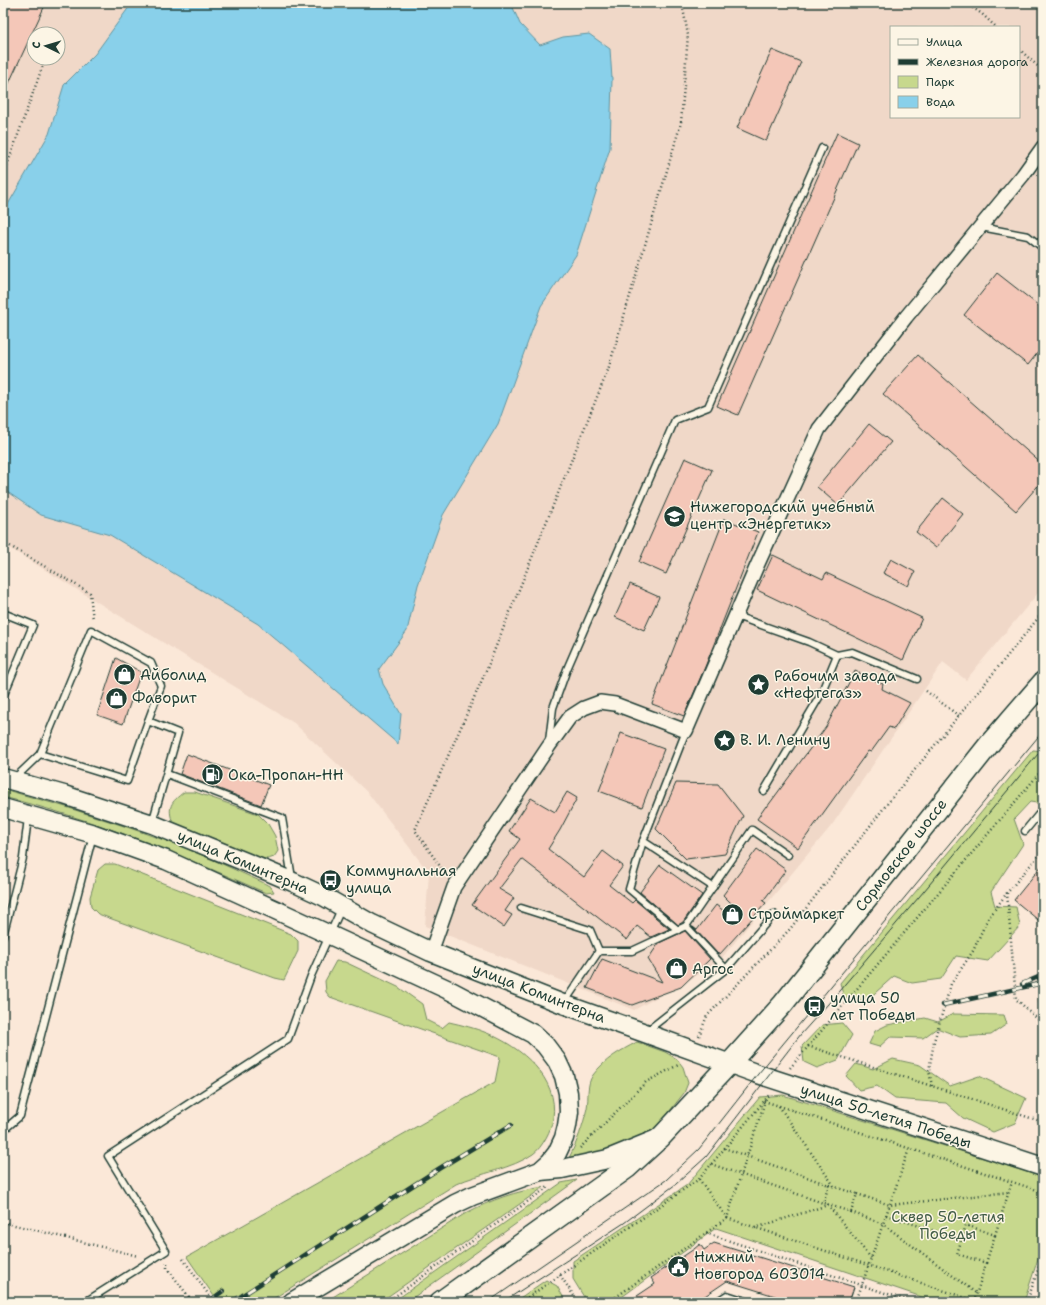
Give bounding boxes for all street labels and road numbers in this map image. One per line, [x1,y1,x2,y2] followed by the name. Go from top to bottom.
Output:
[851,794,951,916] street label: Сормовское шоссе
[174,825,312,899] street label: улица Коминтерна
[470,958,609,1028] street label: улица Коминтерна
[798,1079,974,1153] street label: улица 50-летия Победы

